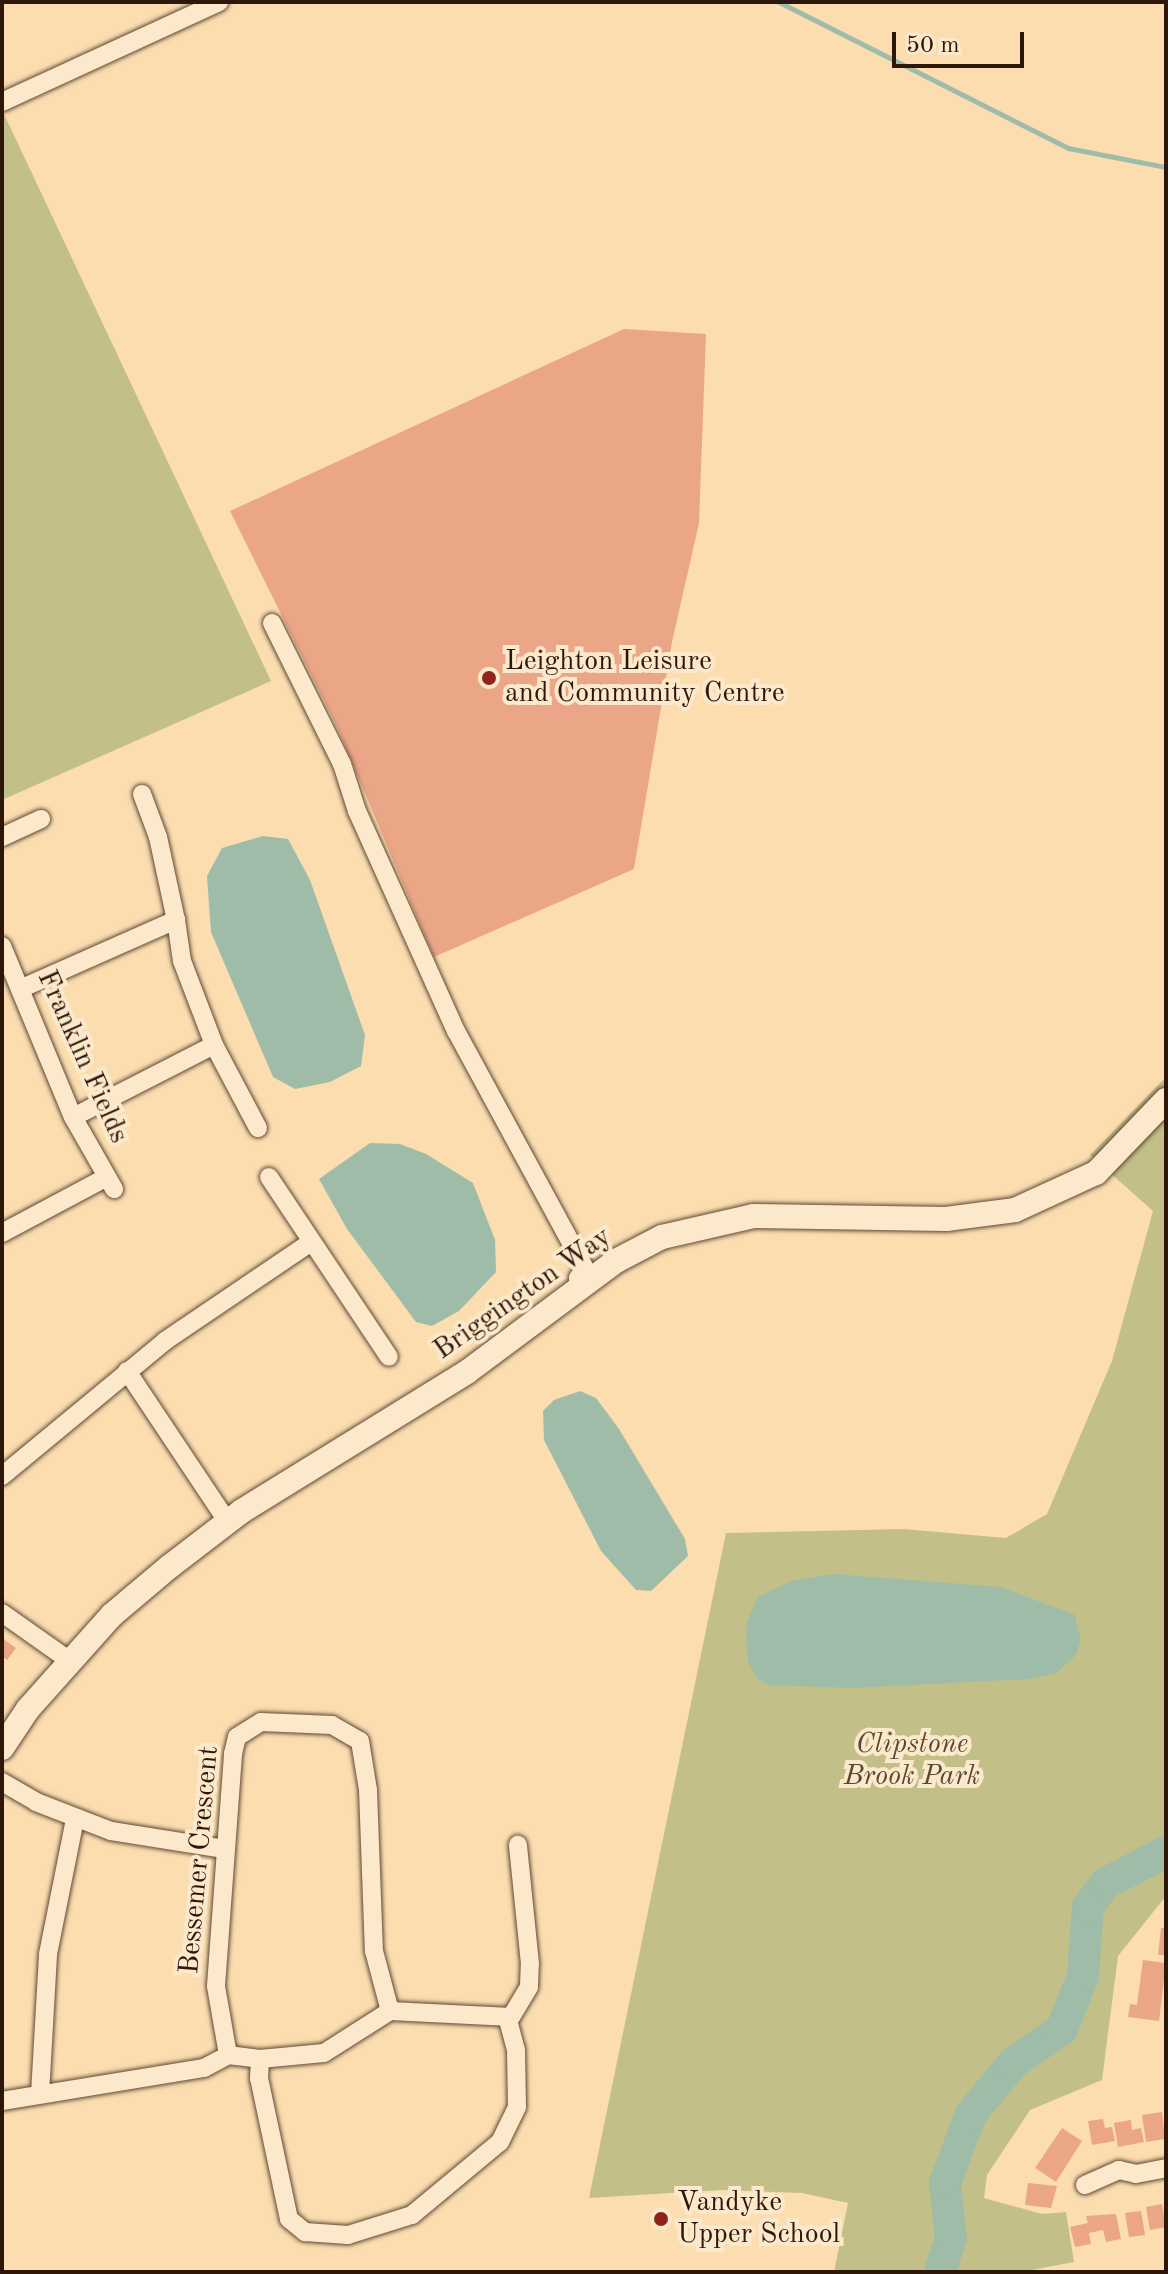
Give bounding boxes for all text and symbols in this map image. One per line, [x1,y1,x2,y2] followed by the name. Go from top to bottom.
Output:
[896,16,1028,66] scale bar
[906,34,960,58] text: 50 m
[505,645,785,711] place label: Leighton Leisure and Community Centre
[480,669,498,687] marker: Leighton Leisure and Community Centre
[29,965,135,1149] street label: Franklin Fields
[428,1220,618,1368] street label: Briggington Way
[844,1728,980,1794] park label: Clipstone Brook Park
[173,1744,227,1976] street label: Bessemer Crescent
[677,2186,840,2252] place label: Vandyke Upper School
[652,2210,670,2228] marker: Vandyke Upper School

